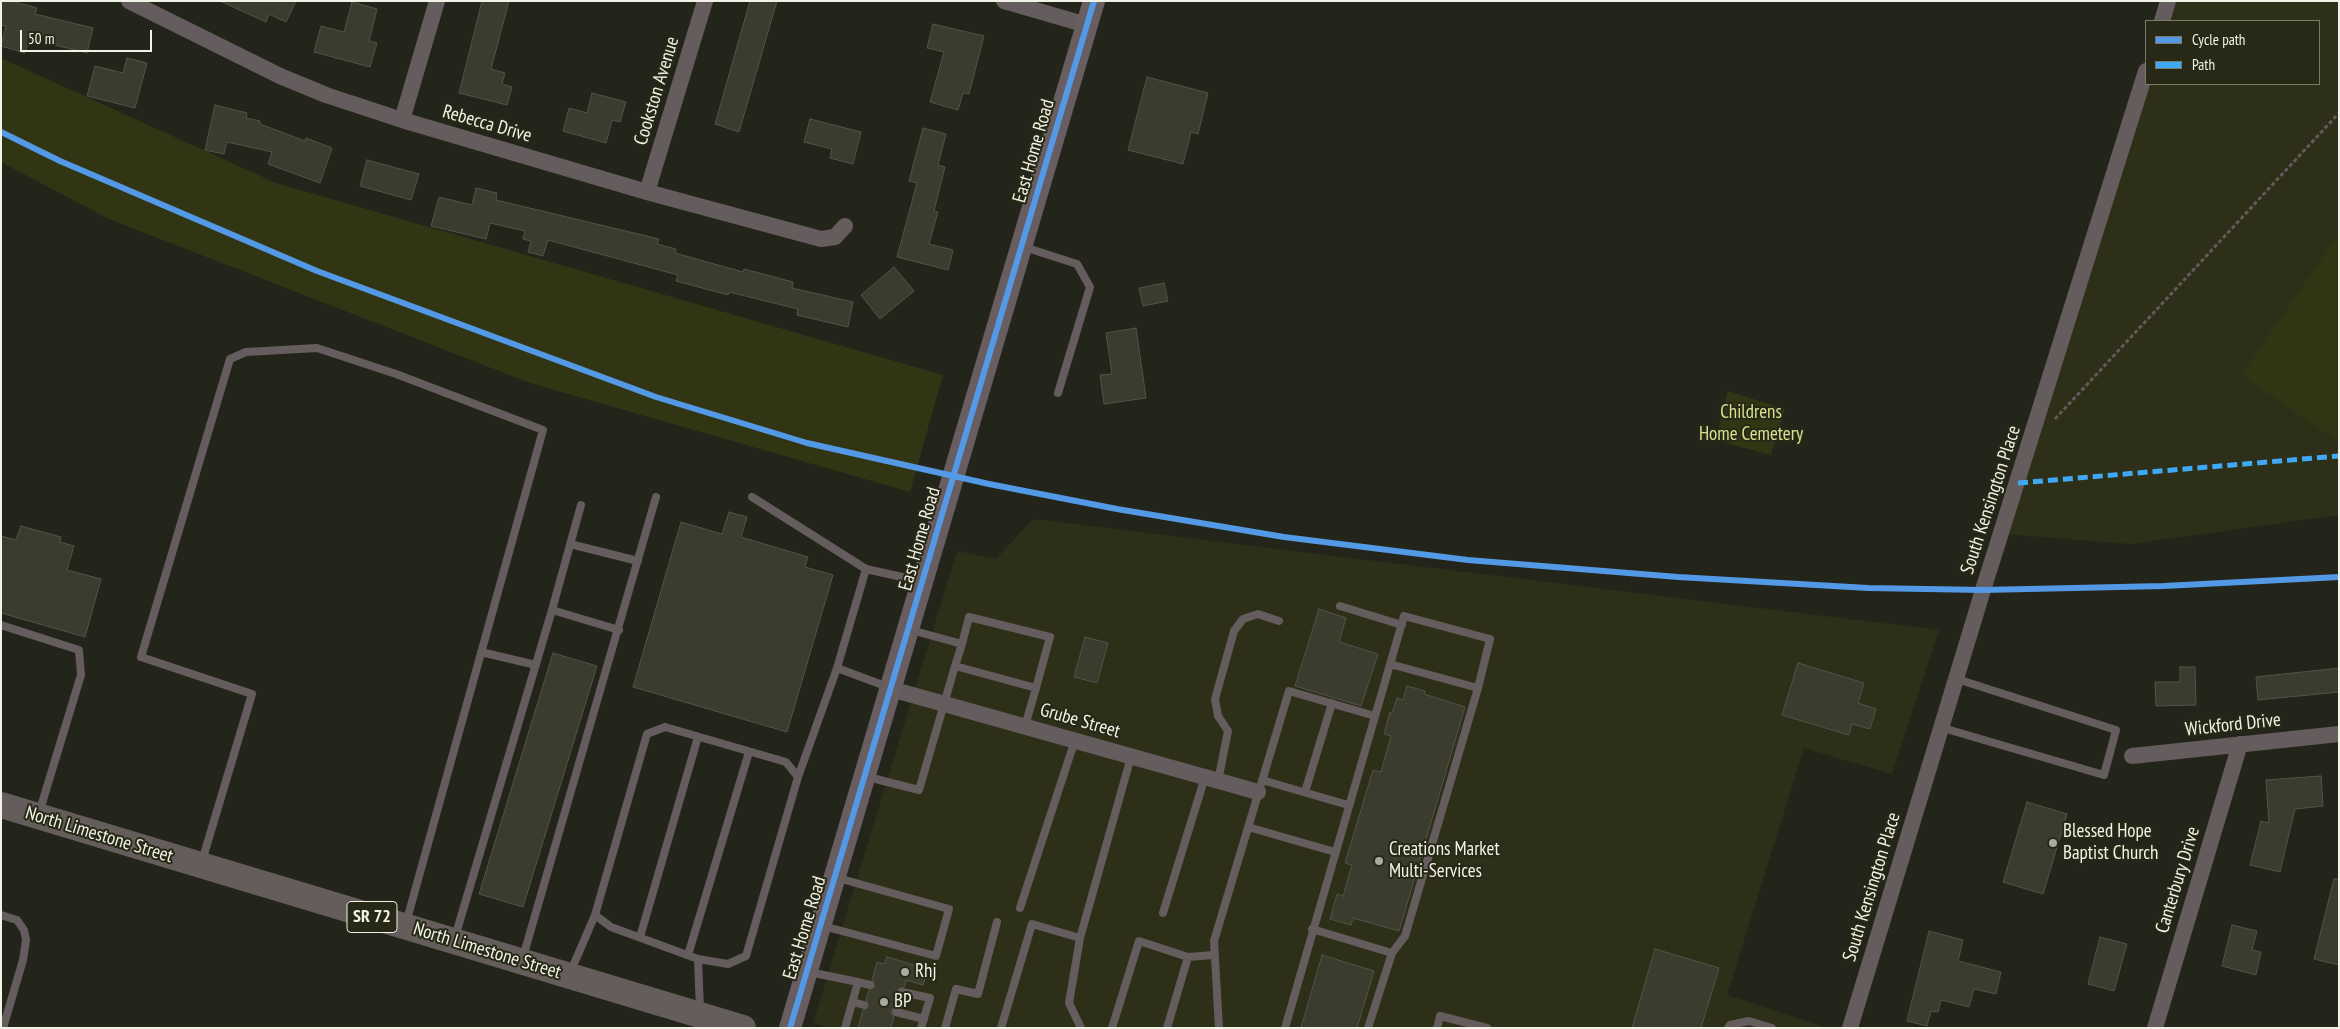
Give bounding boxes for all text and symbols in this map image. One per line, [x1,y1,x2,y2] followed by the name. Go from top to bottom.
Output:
[22,20,155,52] scale bar
[2145,20,2320,85] legend
[28,29,54,48] text: 50 m
[2192,30,2245,49] text: Cycle path
[630,34,684,148] street label: Cookston Avenue
[2192,55,2215,74] text: Path
[1008,97,1060,205] street label: East Home Road
[440,100,534,148] street label: Rebecca Drive
[1699,402,1803,446] park label: Childrens Home Cemetery
[1956,423,2026,577] street label: South Kensington Place
[894,485,946,593] street label: East Home Road
[1037,699,1123,743] street label: Grube Street
[2184,709,2282,741] street label: Wickford Drive
[22,802,176,868] street label: North Limestone Street
[1838,810,1906,964] street label: South Kensington Place
[2063,821,2158,865] place label: Blessed Hope Baptist Church
[2151,824,2205,936] street label: Canterbury Drive
[2047,837,2059,849] marker: Blessed Hope Baptist Church
[1389,839,1500,883] place label: Creations Market Multi-Services
[1373,855,1385,867] marker: Creations Market Multi-Services
[779,874,831,982] street label: East Home Road
[347,902,397,932] road number: SR 72
[410,918,564,984] street label: North Limestone Street
[915,961,937,983] place label: Rhj
[899,966,911,978] marker: Rhj
[894,991,912,1013] place label: BP
[878,996,890,1008] marker: BP

